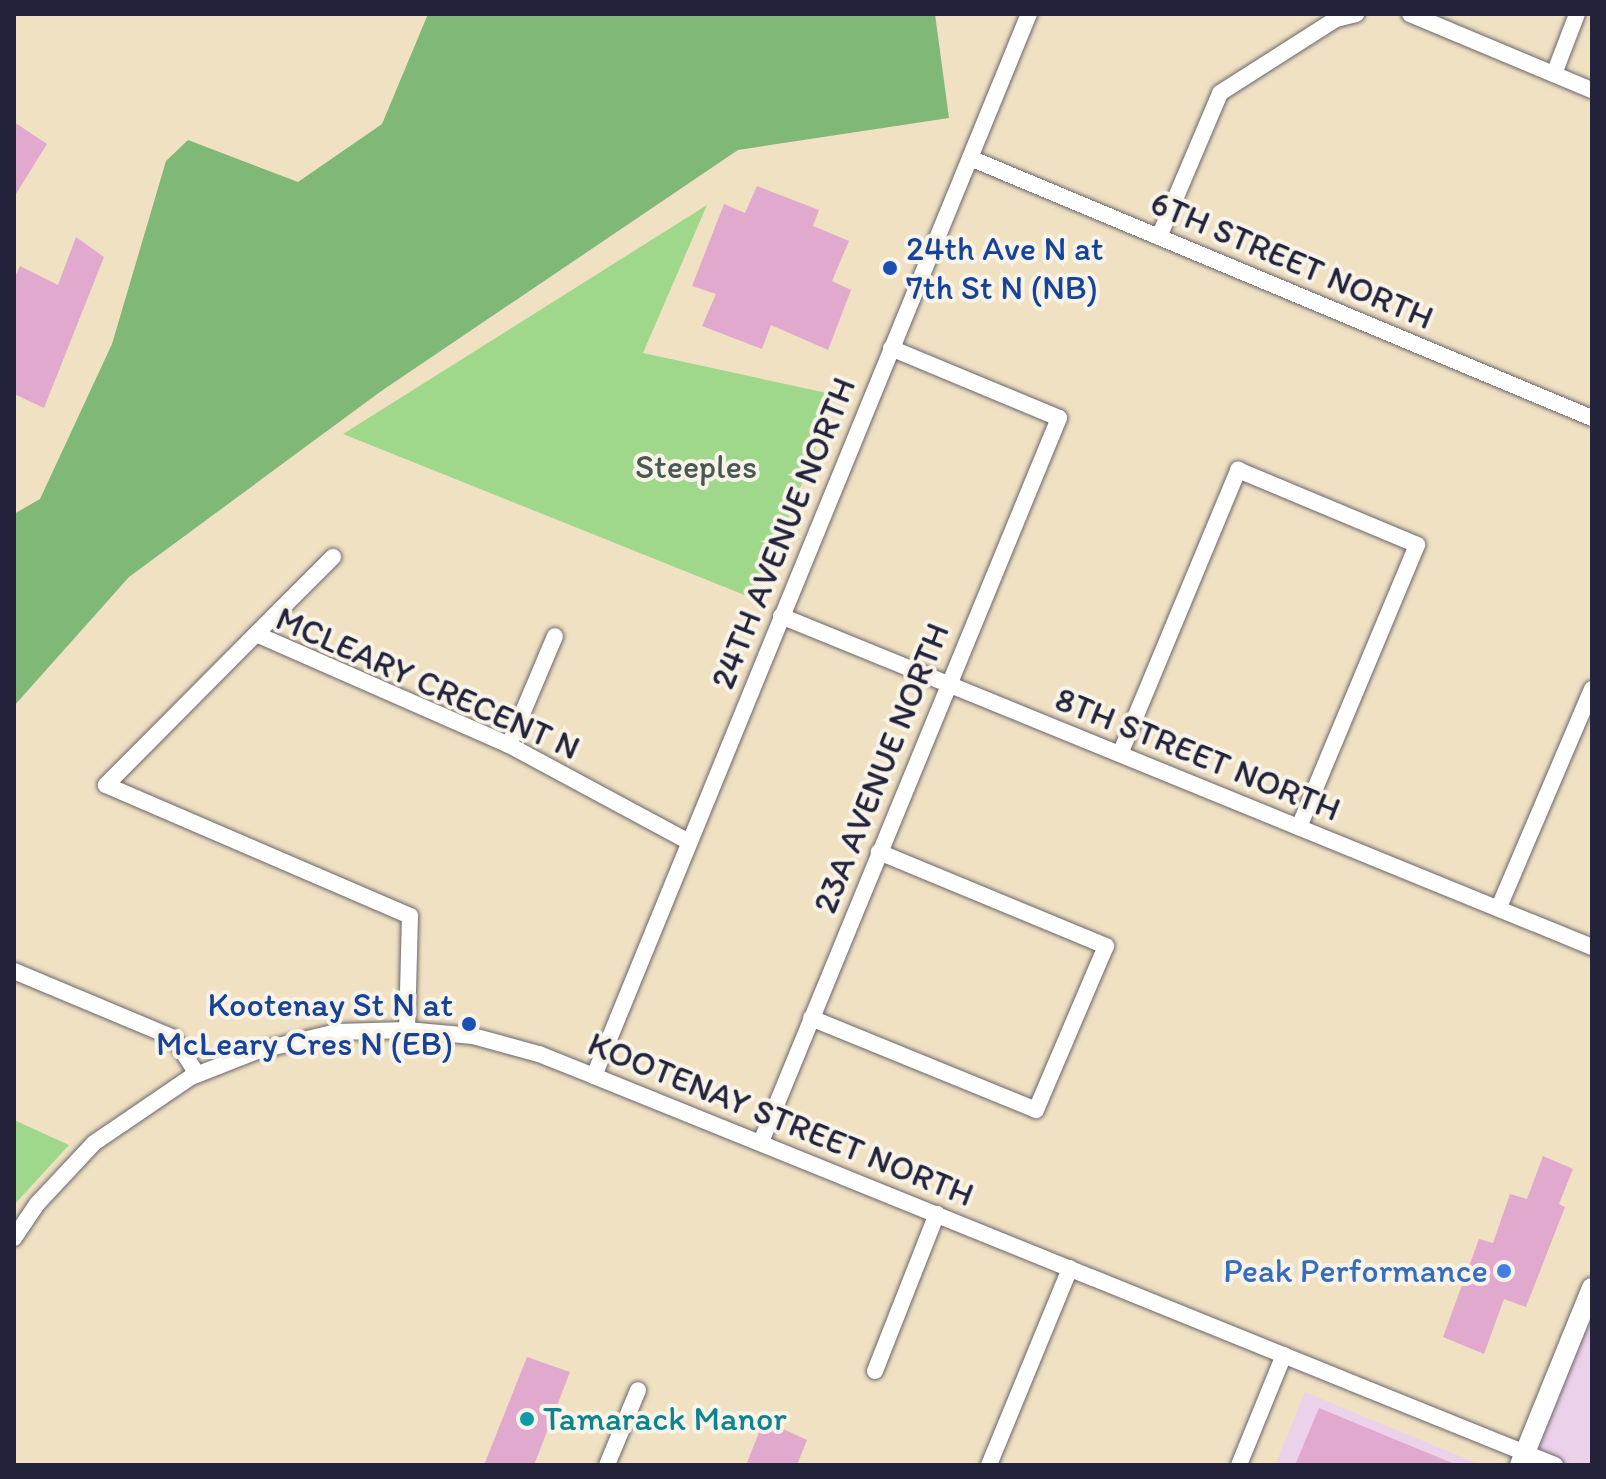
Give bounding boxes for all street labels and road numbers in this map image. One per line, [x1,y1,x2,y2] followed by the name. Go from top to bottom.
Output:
[1144,182,1440,338] street label: 6TH STREET NORTH
[702,372,864,694] street label: 24TH AVENUE NORTH
[269,597,587,769] street label: MCLEARY CRECENT N
[804,617,958,919] street label: 23A AVENUE NORTH
[1050,678,1346,830] street label: 8TH STREET NORTH
[582,1023,980,1215] street label: KOOTENAY STREET NORTH

